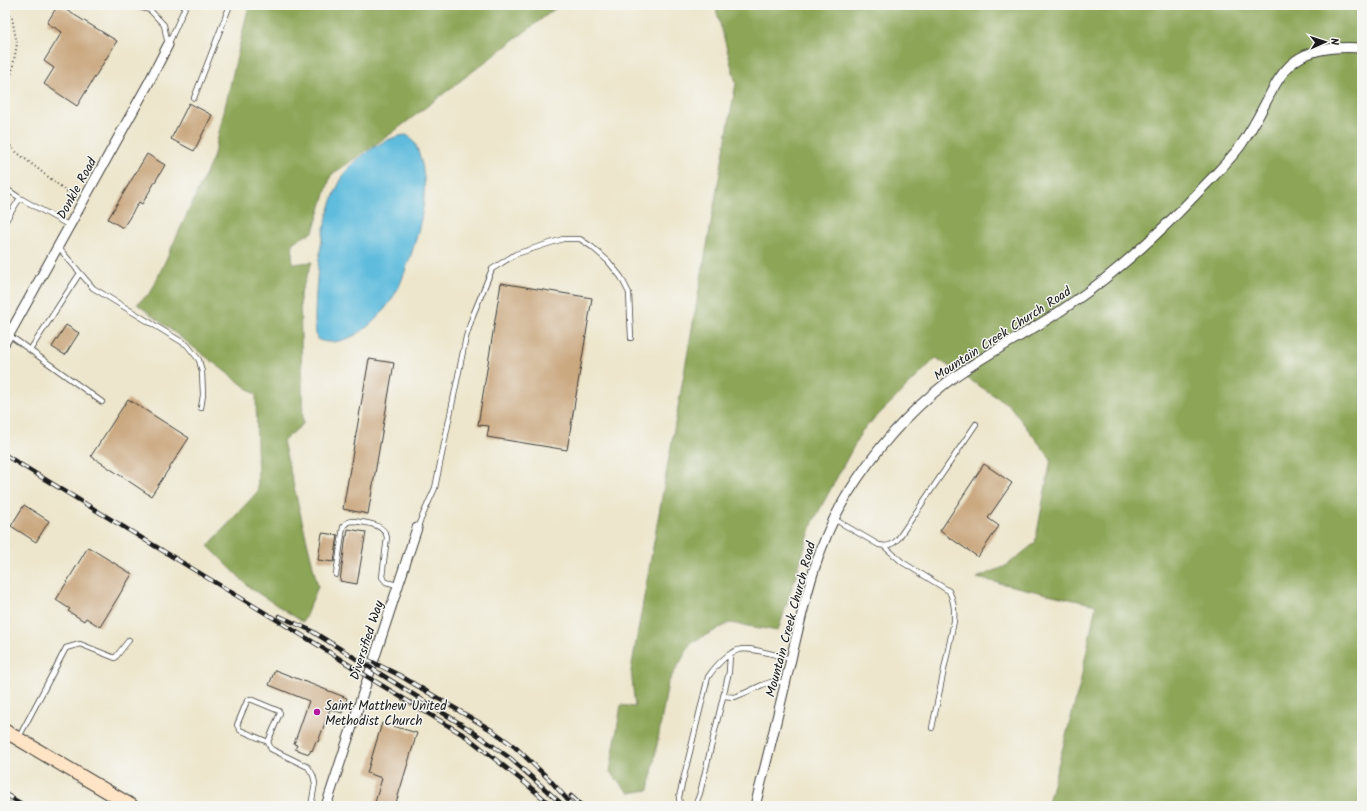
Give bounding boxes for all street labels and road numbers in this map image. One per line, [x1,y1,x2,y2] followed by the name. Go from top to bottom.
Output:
[52,154,103,223] street label: Donkle Road
[930,282,1076,387] street label: Mountain Creek Church Road
[761,539,822,699] street label: Mountain Creek Church Road
[345,597,390,683] street label: Diversified Way

